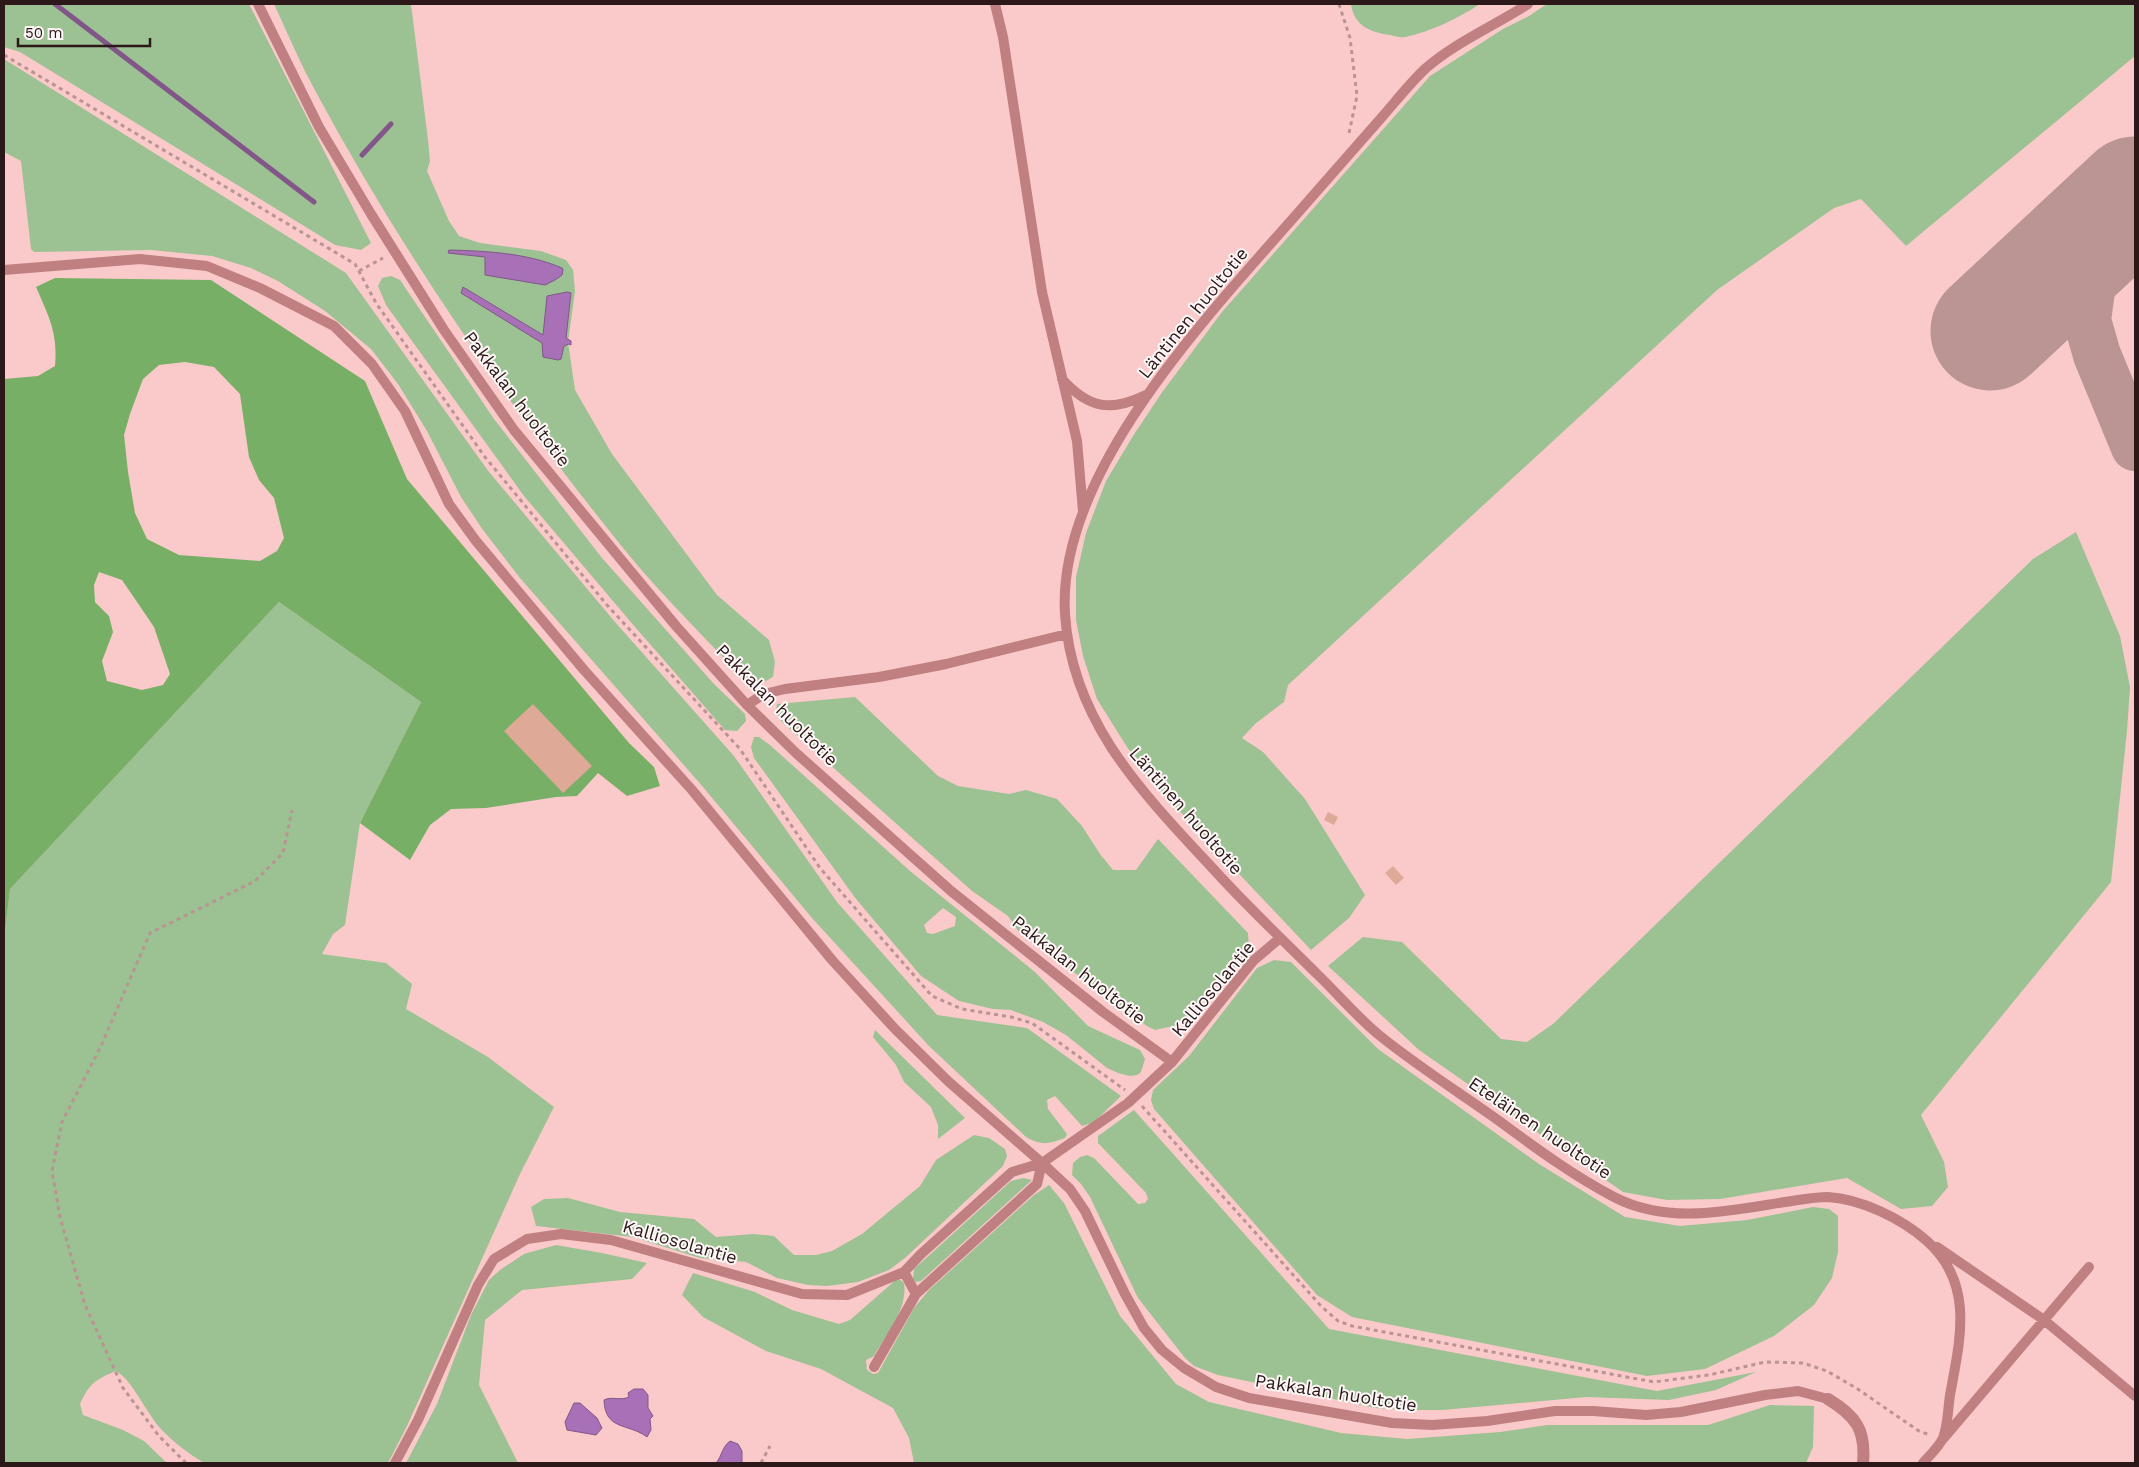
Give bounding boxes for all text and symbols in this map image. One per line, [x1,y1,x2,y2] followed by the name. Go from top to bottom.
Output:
[18,15,150,47] scale bar
[25,24,62,42] text: 50 m
[1133,243,1252,382] street label: Läntinen huoltotie
[460,327,575,470] street label: Pakkalan huoltotie
[712,639,843,770] street label: Pakkalan huoltotie
[1125,743,1248,879] street label: Läntinen huoltotie
[1008,911,1150,1028] street label: Pakkalan huoltotie
[1167,937,1259,1041] street label: Kalliosolantie
[1465,1072,1616,1183] street label: Eteläinen huoltotie
[620,1215,740,1268] street label: Kalliosolantie
[1254,1369,1419,1416] street label: Pakkalan huoltotie

